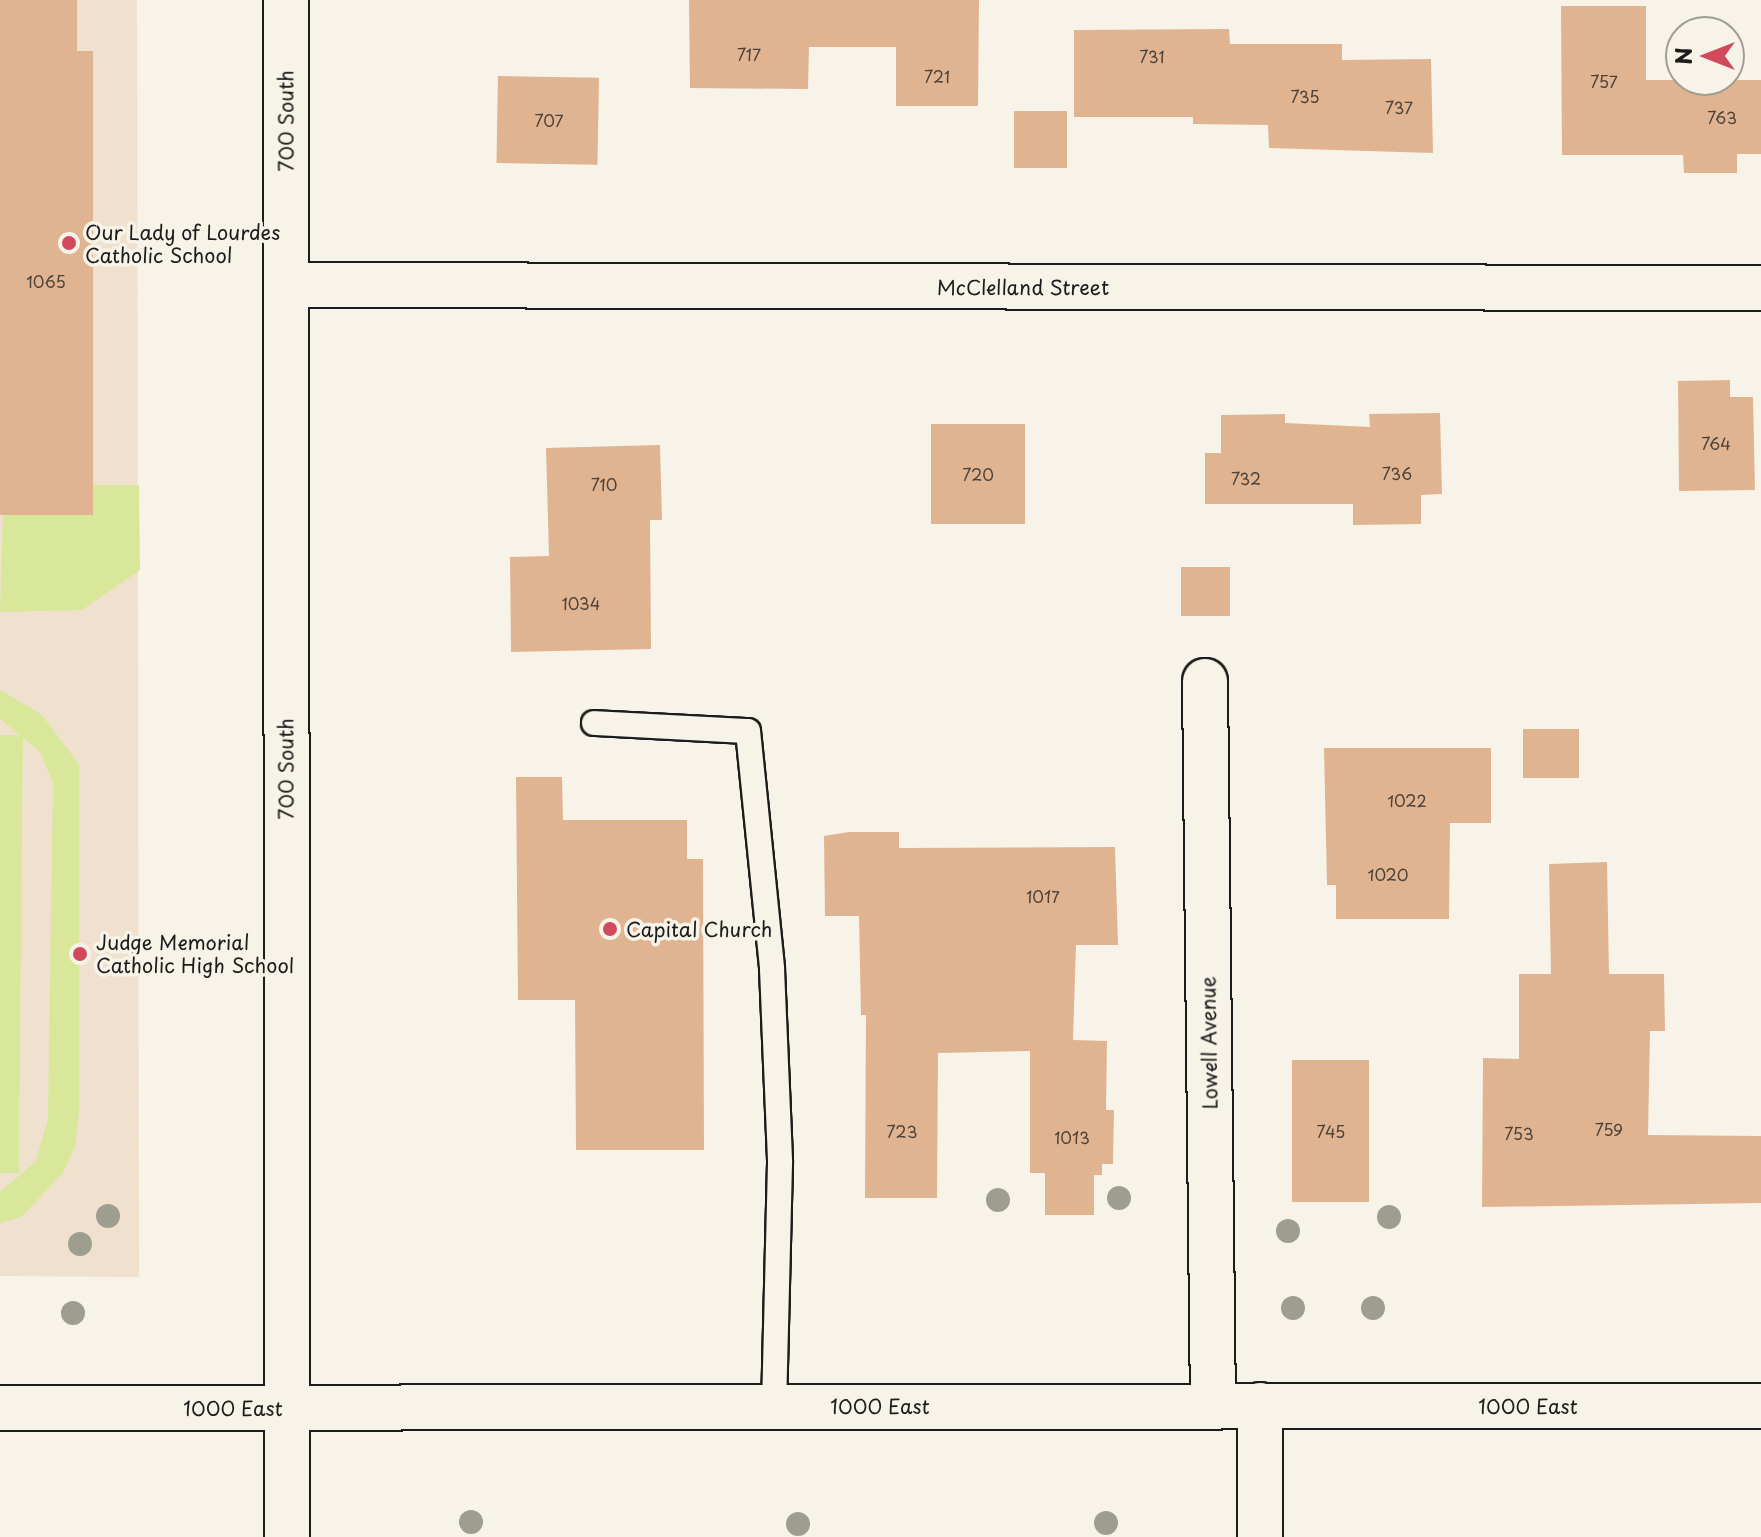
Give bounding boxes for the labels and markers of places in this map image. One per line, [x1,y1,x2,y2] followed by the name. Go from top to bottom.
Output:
[85,220,280,267] place label: Our Lady of Lourdes Catholic School
[60,234,78,252] marker: Our Lady of Lourdes Catholic School
[626,917,773,941] place label: Capital Church
[601,920,619,938] marker: Capital Church
[96,930,295,977] place label: Judge Memorial Catholic High School
[71,945,89,963] marker: Judge Memorial Catholic High School

